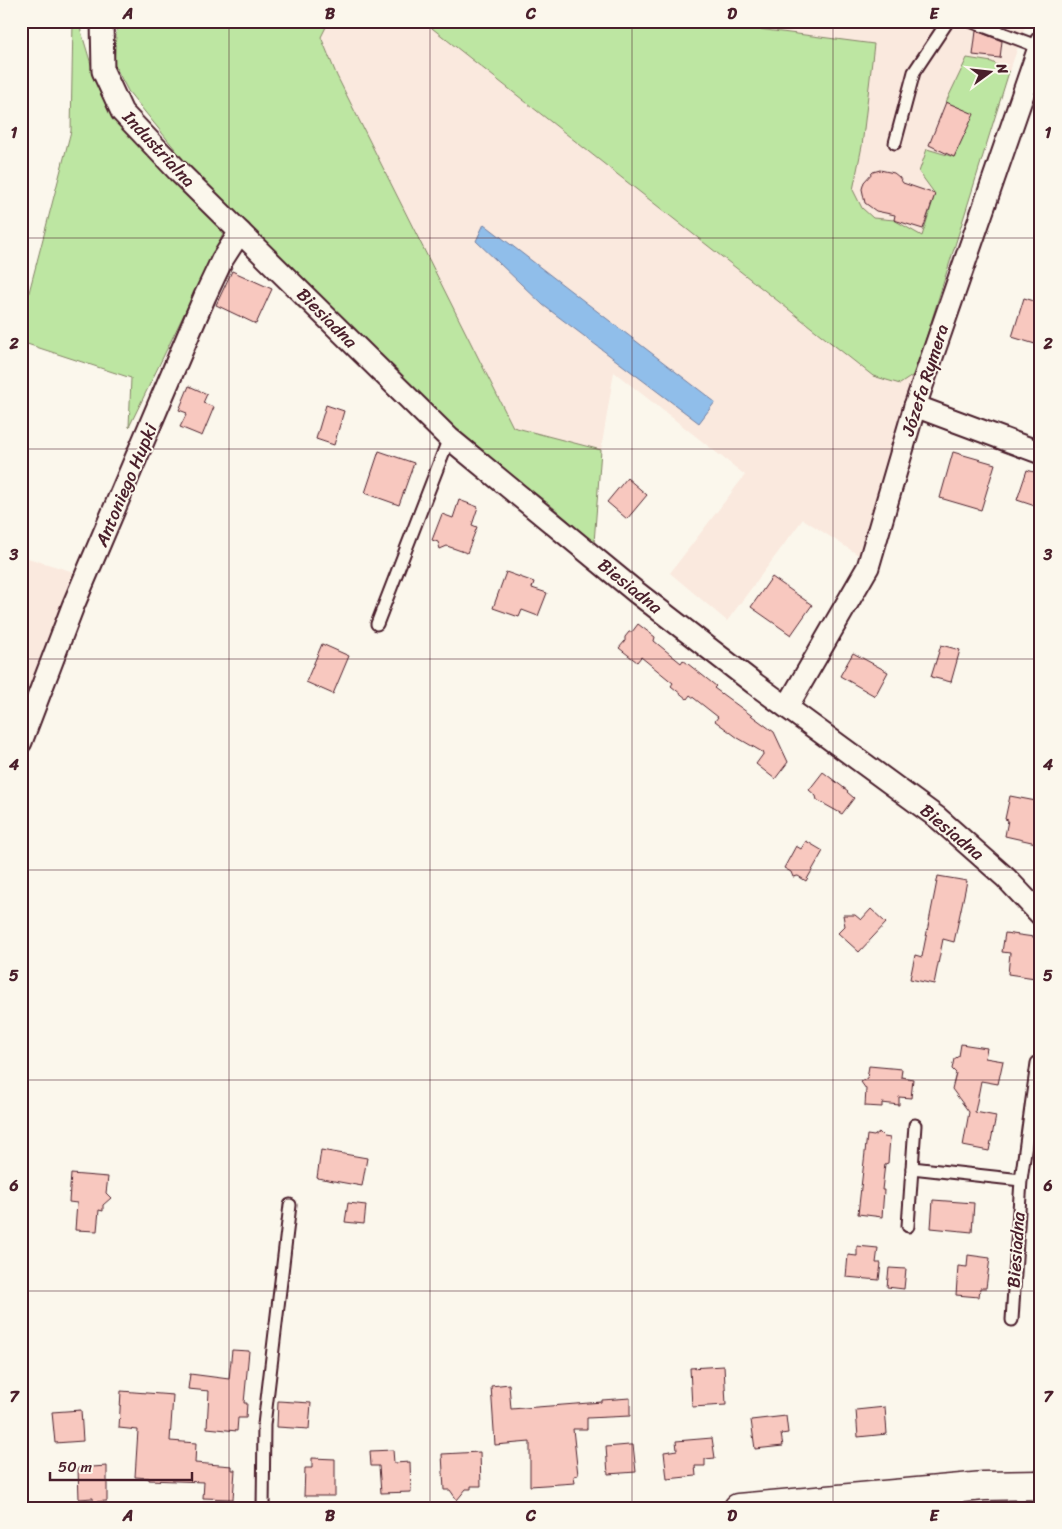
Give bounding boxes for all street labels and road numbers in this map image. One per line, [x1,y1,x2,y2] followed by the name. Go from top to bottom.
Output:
[114,102,204,195] street label: Industrialna
[289,280,366,357] street label: Biesiadna
[892,320,958,441] street label: Józefa Rymera
[85,417,167,553] street label: Antoniego Hupki
[590,550,670,623] street label: Biesiadna
[913,795,992,869] street label: Biesiadna
[997,1210,1035,1289] street label: Biesiadna

